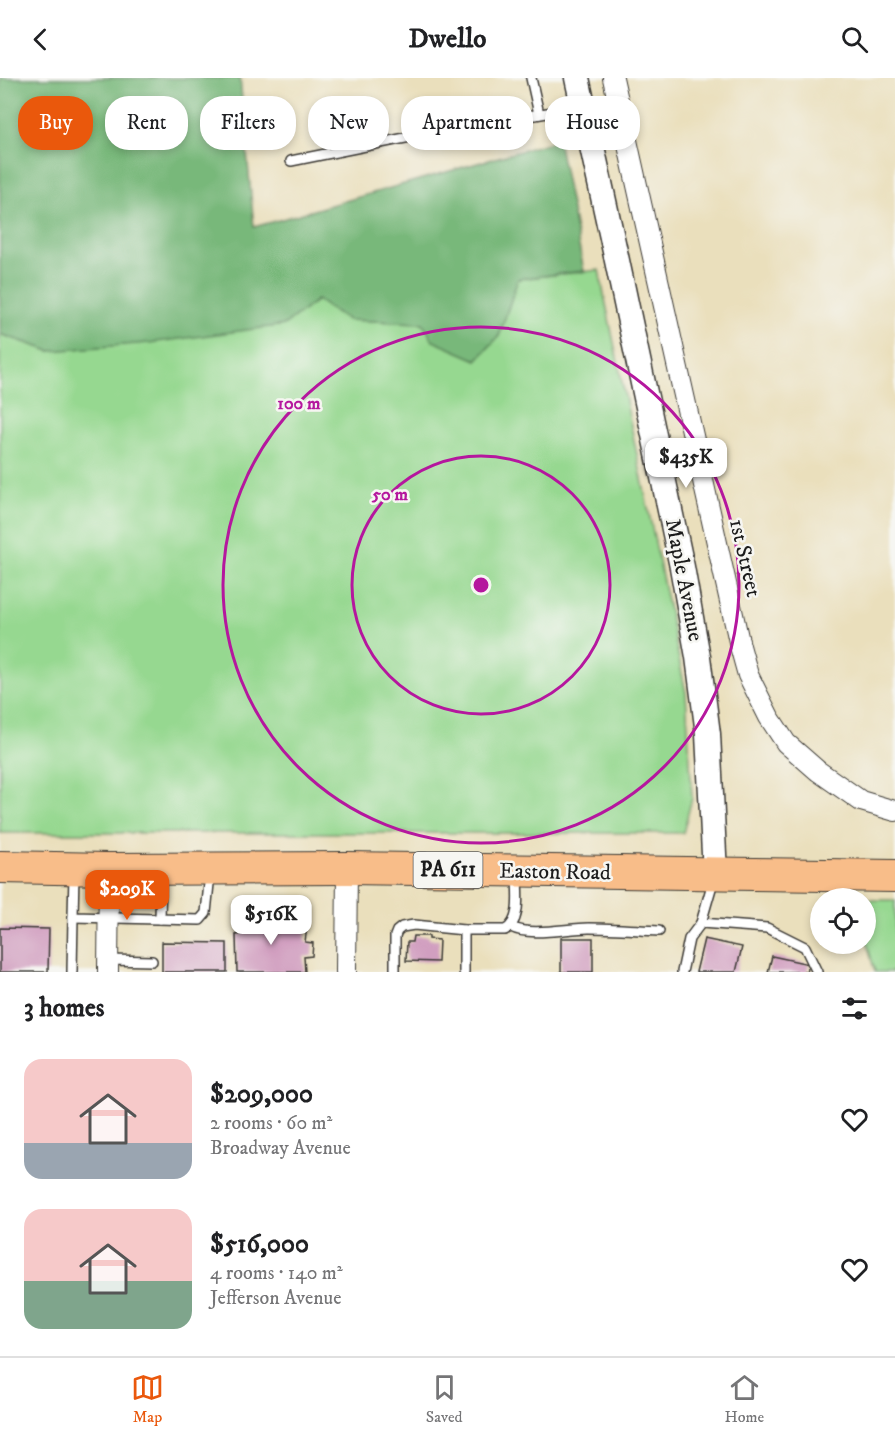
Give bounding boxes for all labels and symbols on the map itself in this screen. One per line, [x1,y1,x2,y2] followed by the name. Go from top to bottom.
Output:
[277,393,321,415] text: 100 m
[644,438,728,489] pin: $435K
[371,484,408,506] text: 50 m
[659,516,709,644] street label: Maple Avenue
[723,516,767,600] street label: 1st Street
[471,575,491,595] centre of rings
[414,852,482,888] road number: PA 611
[499,858,611,886] street label: Easton Road
[85,870,169,921] pin: $209K
[229,895,313,946] pin: $516K

